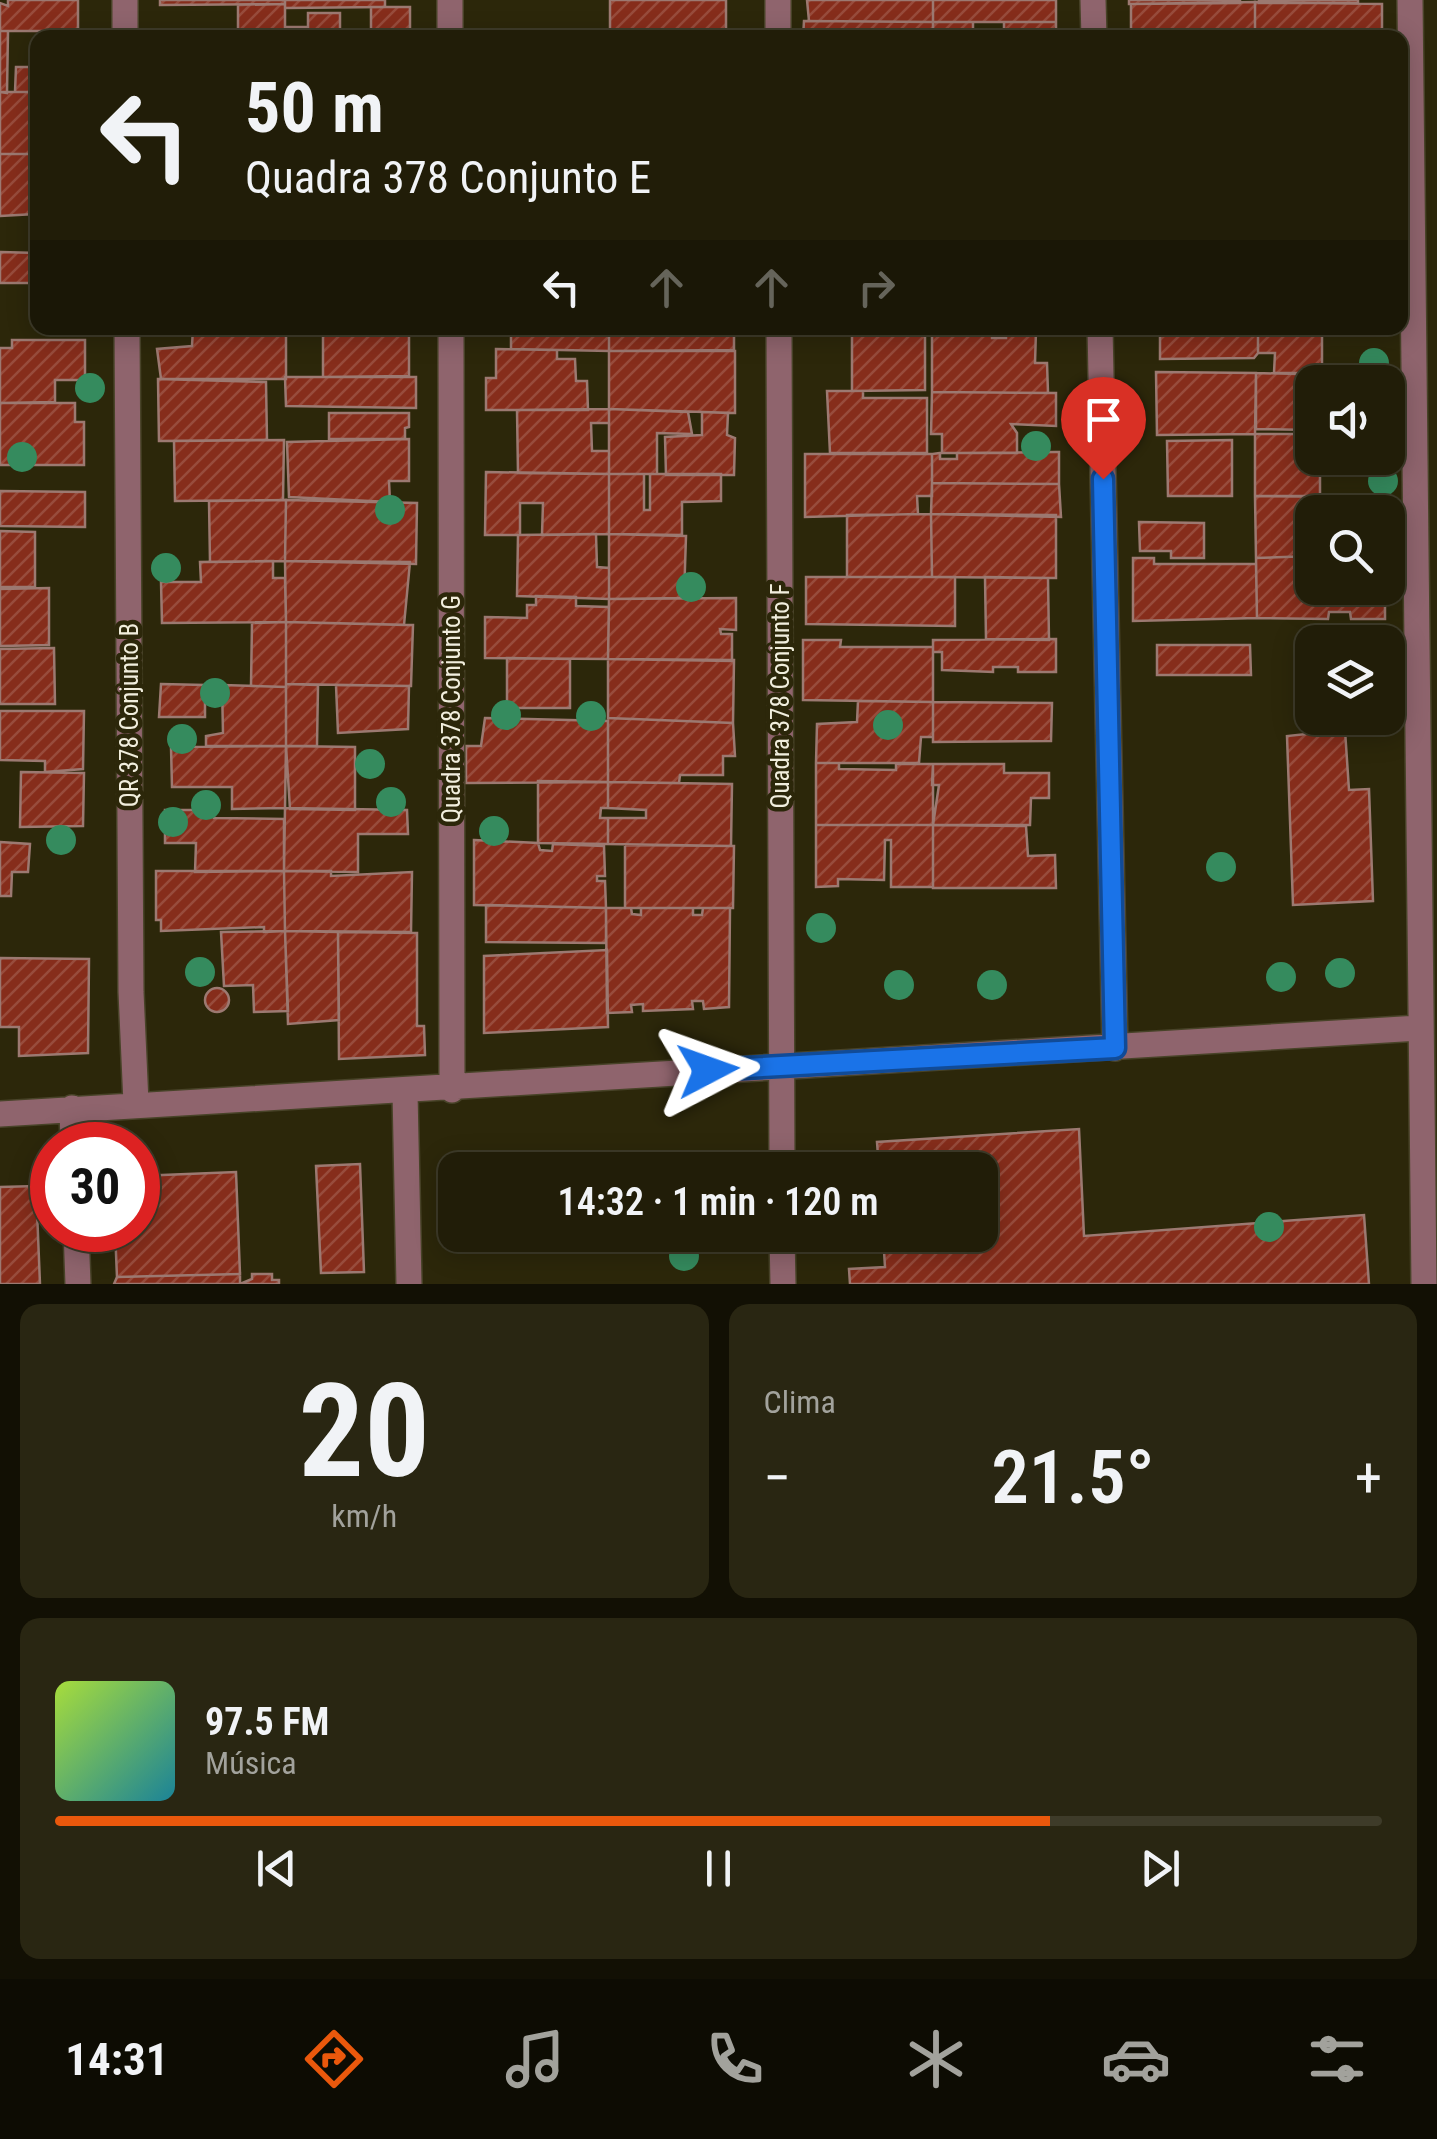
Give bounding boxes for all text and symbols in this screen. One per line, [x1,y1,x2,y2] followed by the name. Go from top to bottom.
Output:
[245,67,384,149] text: 50 m
[80,70,210,200] icon: left
[245,151,651,204] text: Quadra 378 Conjunto E
[534,260,589,315] icon: left
[639,260,694,315] icon: ahead
[744,260,799,315] icon: ahead
[849,260,904,315] icon: right
[1295,365,1405,735] map controls
[1295,365,1405,475] button: sound
[1061,377,1146,480] pin
[1076,392,1131,447] icon: arrive
[1295,495,1405,605] button: search
[766,583,795,809] street label: Quadra 378 Conjunto F
[437,595,466,823] street label: Quadra 378 Conjunto G
[115,623,144,807] street label: QR 378 Conjunto B
[1295,625,1405,735] button: layers
[656,1018,760,1122] position arrow
[30,1122,160,1252] speed limit sign: 30
[558,1180,878,1224] text: 14:32 · 1 min · 120 m
[299,1355,430,1508] text: 20
[764,1383,836,1421] text: Clima
[991,1433,1155,1521] text: 21.5°
[764,1446,791,1510] text: −
[1355,1446,1382,1510] text: +
[331,1497,397,1535] text: km/h
[205,1700,329,1744] text: 97.5 FM
[205,1744,297,1782] text: Música
[249,1841,304,1896] icon: previous
[691,1841,746,1896] icon: pause
[1133,1841,1188,1896] icon: next
[299,2024,369,2094] icon: directions
[500,2024,570,2094] icon: music
[700,2024,770,2094] icon: phone
[901,2024,971,2094] icon: climate
[1101,2024,1171,2094] icon: car
[1302,2024,1372,2094] icon: filters
[65,2033,169,2086] text: 14:31

